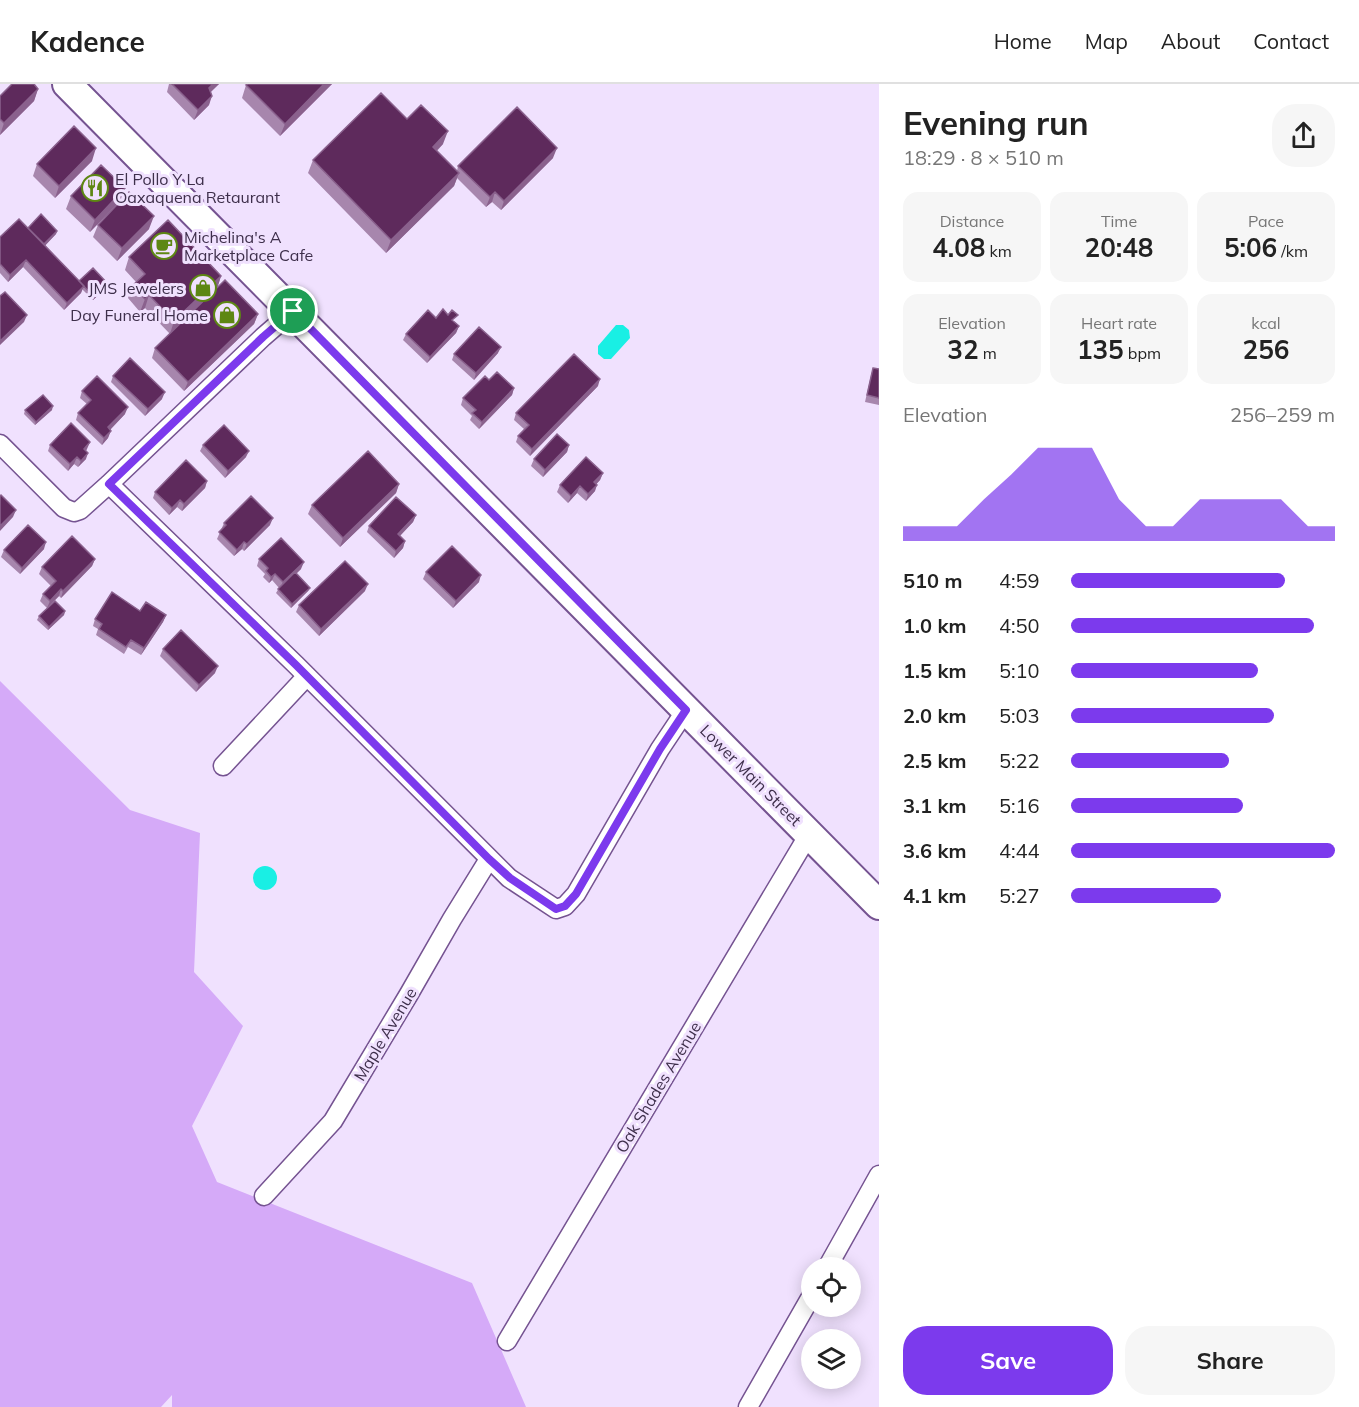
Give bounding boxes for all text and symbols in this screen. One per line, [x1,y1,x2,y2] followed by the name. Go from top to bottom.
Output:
[30,24,145,59] text: Kadence
[994,28,1052,54] text: Home
[1085,28,1128,54] text: Map
[1161,28,1220,54] text: About
[1253,28,1329,54] text: Contact
[903,102,1089,143] text: Evening run
[1272,104,1335,167] button: share
[903,145,1064,170] text: 18:29 · 8 × 510 m
[115,169,280,207] place label: El Pollo Y La Oaxaquena Retaurant
[80,173,110,203] restaurant icon: El Pollo Y La Oaxaquena Retaurant
[940,211,1004,231] text: Distance
[1101,211,1137,231] text: Time
[1248,211,1284,231] text: Pace
[184,227,313,265] place label: Michelina's A Marketplace Cafe
[149,231,179,261] cafe icon: Michelina's A Marketplace Cafe
[932,231,985,264] text: 4.08
[1085,231,1153,264] text: 20:48
[1224,231,1277,264] text: 5:06
[985,241,1012,261] text: km
[1277,241,1308,261] text: /km
[188,273,218,303] shop icon: JMS Jewelers
[88,278,184,298] place label: JMS Jewelers
[267,285,318,336] pin
[276,294,309,327] icon: arrive
[212,300,242,330] shop icon: Day Funeral Home
[70,305,208,325] place label: Day Funeral Home
[938,313,1006,333] text: Elevation
[1081,313,1157,333] text: Heart rate
[1251,313,1281,333] text: kcal
[947,333,978,366] text: 32
[1077,333,1124,366] text: 135
[1243,333,1289,366] text: 256
[978,343,997,363] text: m
[1124,343,1161,363] text: bpm
[903,402,988,427] text: Elevation
[1230,402,1335,427] text: 256–259 m
[903,568,962,593] text: 510 m
[999,568,1040,593] text: 4:59
[903,613,966,638] text: 1.0 km
[999,613,1040,638] text: 4:50
[903,658,966,683] text: 1.5 km
[999,658,1040,683] text: 5:10
[903,703,966,728] text: 2.0 km
[999,703,1040,728] text: 5:03
[696,720,806,830] street label: Lower Main Street
[903,748,966,773] text: 2.5 km
[999,748,1040,773] text: 5:22
[903,793,966,818] text: 3.1 km
[999,793,1040,818] text: 5:16
[903,838,966,863] text: 3.6 km
[999,838,1040,863] text: 4:44
[903,883,966,908] text: 4.1 km
[999,883,1040,908] text: 5:27
[349,984,421,1084] street label: Maple Avenue
[611,1018,705,1156] street label: Oak Shades Avenue
[801,1257,861,1389] map controls
[801,1257,861,1317] button: locate
[903,1326,1113,1395] button: Save
[1125,1326,1335,1395] button: Share
[801,1329,861,1389] button: layers

